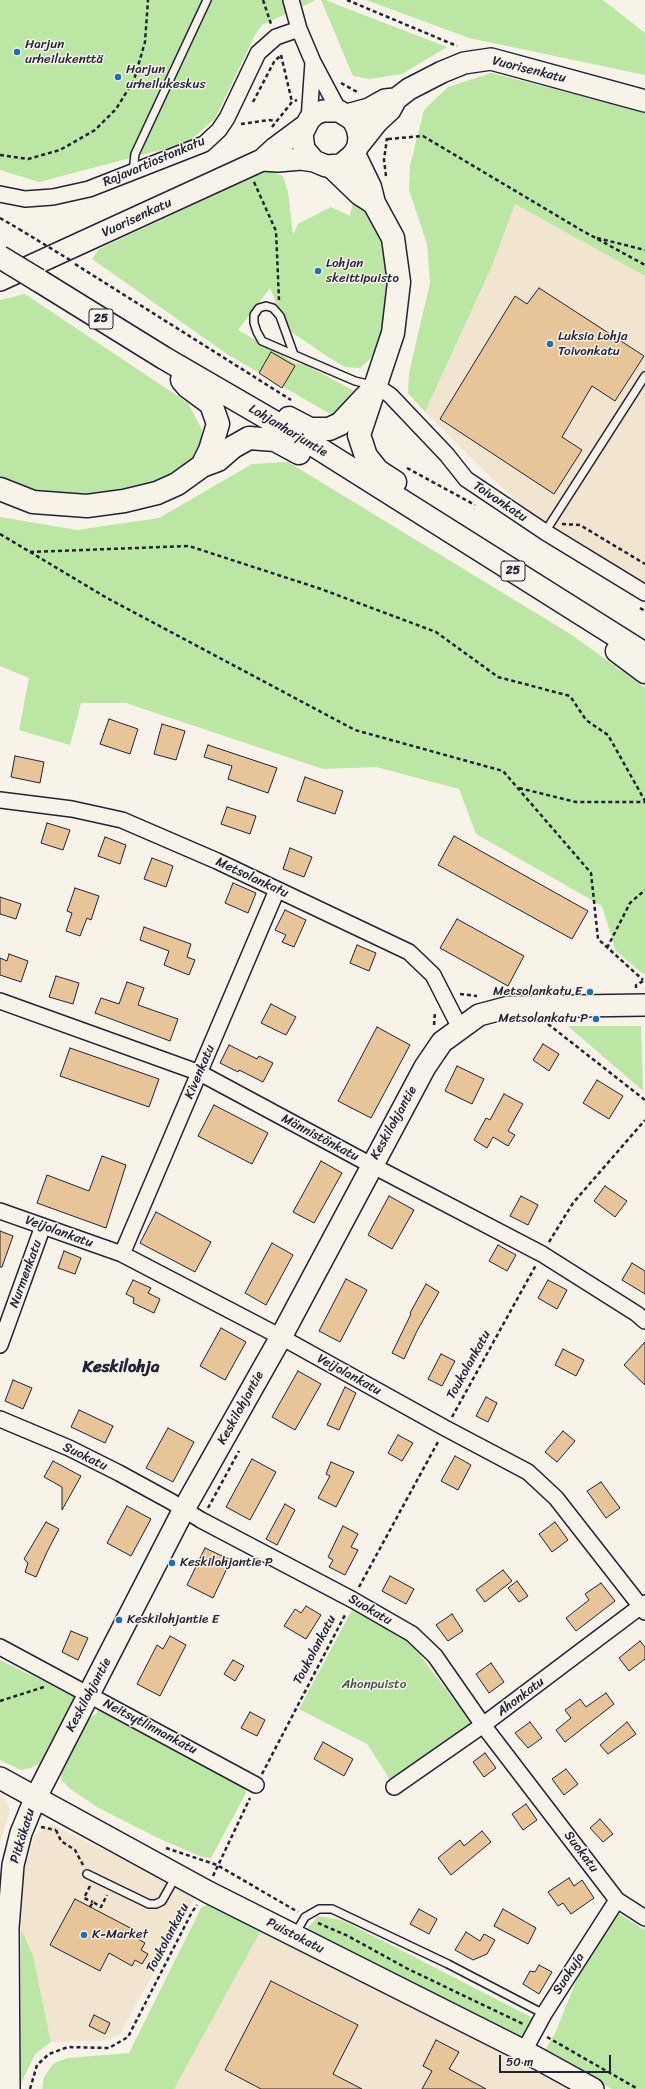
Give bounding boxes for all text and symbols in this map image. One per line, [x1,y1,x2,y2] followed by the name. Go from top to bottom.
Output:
[25,37,103,68] place label: Harjun urheilukenttä
[12,47,22,57] marker: Harjun urheilukenttä
[491,53,567,87] street label: Vuorisenkatu
[126,62,205,93] place label: Harjun urheilukeskus
[113,72,123,82] marker: Harjun urheilukeskus
[101,133,207,191] street label: Rajavartiostonkatu
[100,195,174,241] street label: Vuorisenkatu
[326,256,399,287] place label: Lohjan skeittipuisto
[313,266,323,276] marker: Lohjan skeittipuisto
[89,309,113,329] road number: 25
[558,329,628,360] place label: Luksia Lohja Toivonkatu
[545,339,555,349] marker: Luksia Lohja Toivonkatu
[246,401,330,461] street label: Lohjanharjuntie
[470,478,530,526] street label: Toivonkatu
[501,561,525,581] road number: 25
[213,854,291,902] street label: Metsolankatu
[493,984,582,1000] place label: Metsolankatu E
[585,987,595,997] marker: Metsolankatu E
[498,1011,588,1027] place label: Metsolankatu P
[591,1014,601,1024] marker: Metsolankatu P
[182,1043,218,1101] street label: Kivenkatu
[367,1084,421,1162] street label: Keskilohjantie
[279,1111,361,1165] street label: Männistönkatu
[23,1213,95,1251] street label: Veijolankatu
[7,1238,45,1310] street label: Nurmenkatu
[444,1328,494,1402] street label: Toukolankatu
[314,1351,384,1399] street label: Veijolankatu
[83,1358,159,1378] district label: Keskilohja
[214,1369,268,1447] street label: Keskilohjantie
[60,1440,110,1474] street label: Suokatu
[180,1555,273,1571] place label: Keskilohjantie P
[167,1558,177,1568] marker: Keskilohjantie P
[345,1591,395,1629] street label: Suokatu
[127,1612,219,1628] place label: Keskilohjantie E
[290,1613,340,1687] street label: Toukolankatu
[114,1615,124,1625] marker: Keskilohjantie E
[63,1655,115,1735] street label: Keskilohjantie
[494,1674,548,1720] street label: Ahonkatu
[342,1677,406,1693] park label: Ahonpuisto
[100,1696,200,1758] street label: Neitsytlinnankatu
[7,1807,39,1865] street label: Pitkäkatu
[560,1828,602,1876] street label: Suokatu
[143,1901,193,1975] street label: Toukolankatu
[264,1915,326,1957] street label: Puistokatu
[92,1927,148,1943] place label: K-Market
[79,1930,89,1940] marker: K-Market
[550,1950,588,1998] street label: Suokuja
[501,2047,613,2073] scale bar
[506,2051,533,2073] text: 50 m

